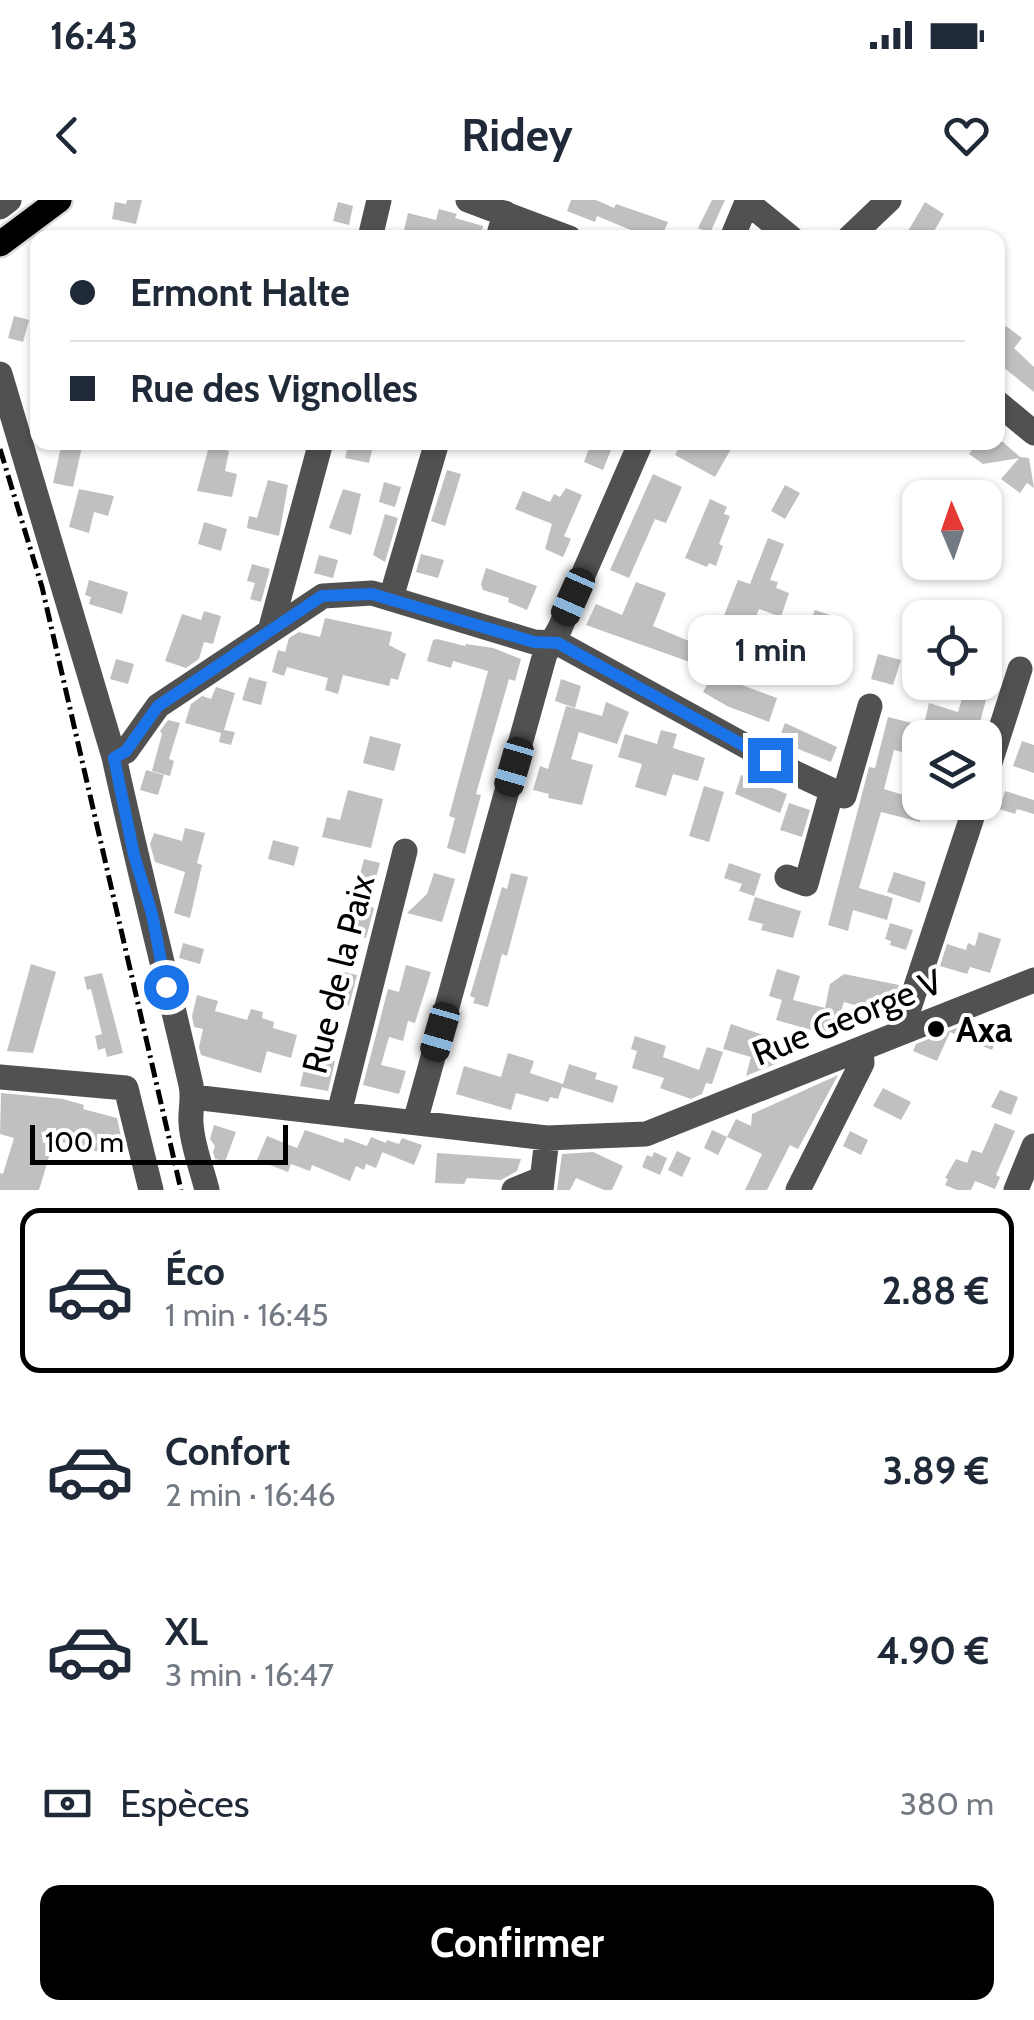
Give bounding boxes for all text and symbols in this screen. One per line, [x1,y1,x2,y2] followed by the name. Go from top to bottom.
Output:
[50,12,138,59] text: 16:43
[40,108,95,163] icon: back
[461,108,573,162] text: Ridey
[939,108,994,163] icon: heart
[130,269,350,316] text: Ermont Halte
[130,365,418,412] text: Rue des Vignolles
[902,480,1002,580] north arrow
[902,480,1002,820] map controls
[547,563,599,631] car
[902,600,1002,700] button: locate
[688,615,852,685] callout: 1 min
[734,630,807,669] text: 1 min
[902,720,1002,820] button: layers
[491,734,537,800] car
[748,738,793,783] route end
[293,870,384,1078] street label: Rue de la Paix
[746,959,949,1075] street label: Rue George V
[144,965,189,1010] route start
[417,999,463,1065] car
[956,1008,1013,1051] place label: Axa
[925,1018,947,1040] marker: Axa
[30,1120,288,1164] scale bar
[45,1125,124,1159] text: 100 m
[45,1246,135,1336] icon: car
[165,1248,225,1295] text: Éco
[882,1267,989,1314] text: 2.88 €
[165,1295,328,1334] text: 1 min · 16:45
[45,1426,135,1516] icon: car
[165,1428,290,1475] text: Confort
[883,1447,989,1494] text: 3.89 €
[165,1475,336,1514] text: 2 min · 16:46
[45,1606,135,1696] icon: car
[165,1608,208,1655] text: XL
[876,1627,989,1674] text: 4.90 €
[165,1655,334,1694] text: 3 min · 16:47
[40,1776,95,1831] icon: cash
[120,1780,249,1827] text: Espèces
[900,1784,994,1823] text: 380 m
[40,1885,994,2000] button: Confirmer

